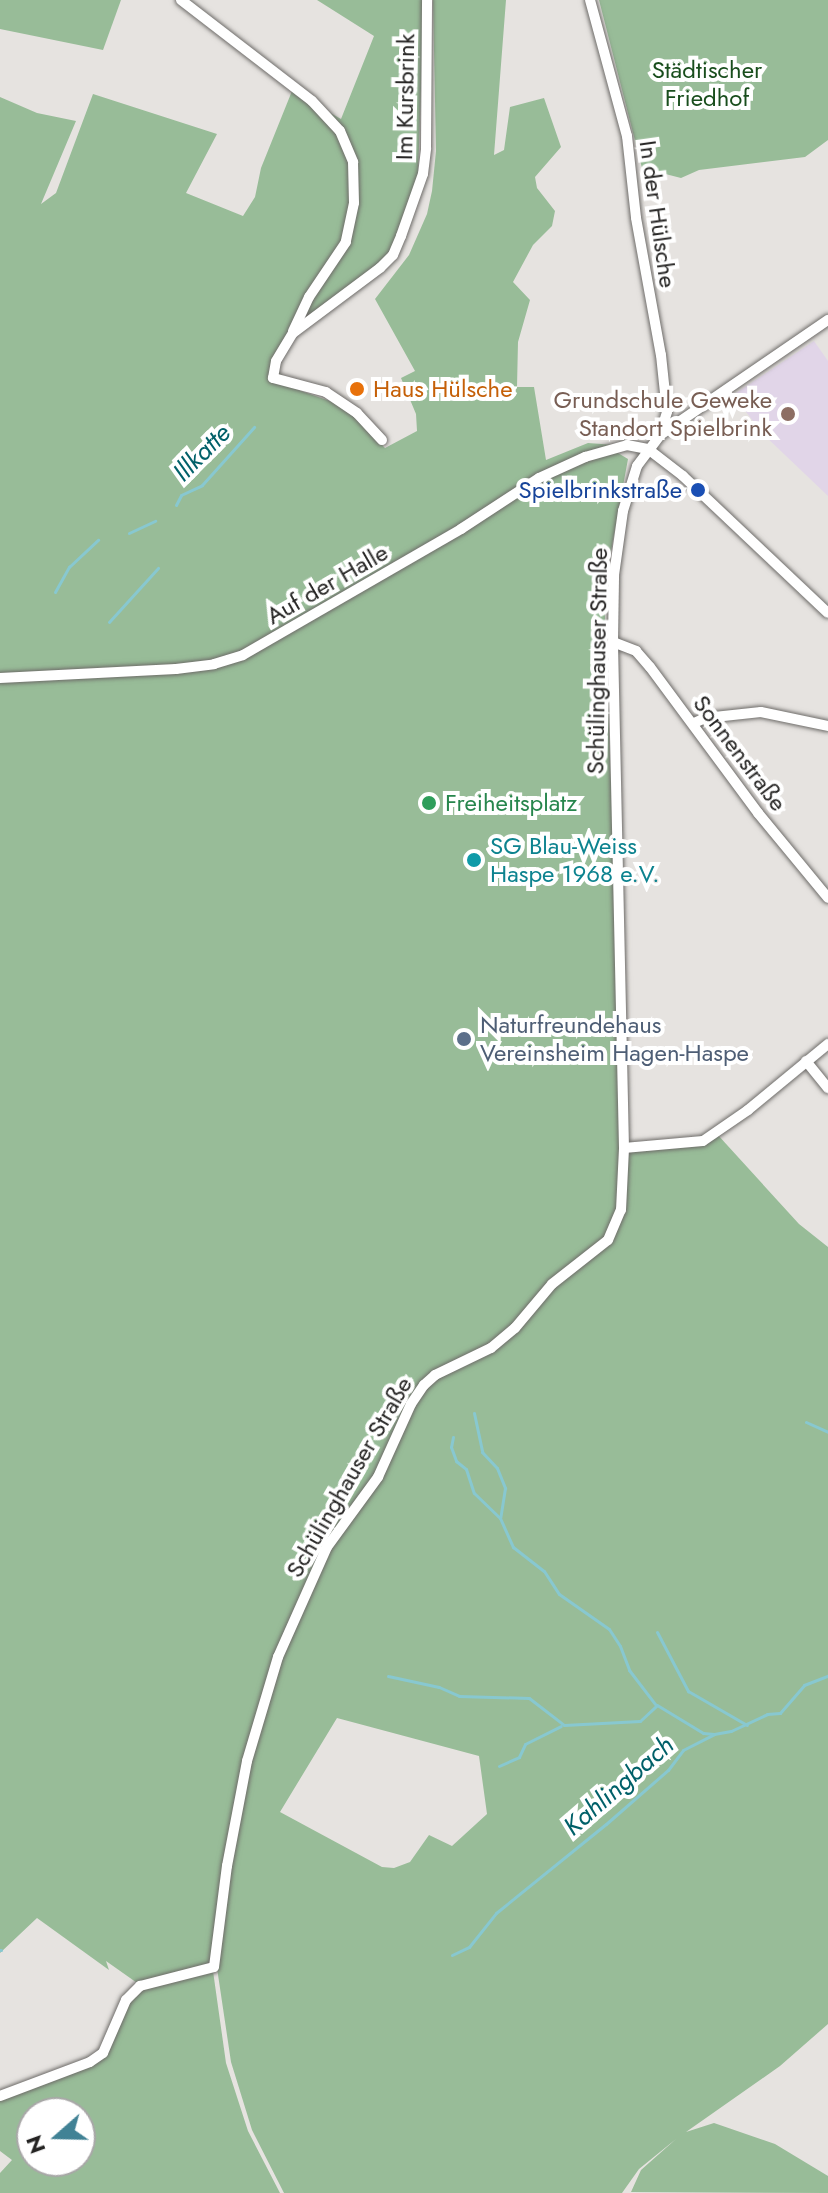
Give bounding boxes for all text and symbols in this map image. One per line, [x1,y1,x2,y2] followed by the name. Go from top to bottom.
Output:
[389,34,421,160] street label: Im Kursbrink
[652,56,762,112] park label: Städtischer Friedhof
[633,138,683,290] street label: In der Hülsche
[373,375,513,403] place label: Haus Hülsche
[348,380,366,398] marker: Haus Hülsche
[553,386,772,442] place label: Grundschule Geweke Standort Spielbrink
[779,405,797,423] marker: Grundschule Geweke Standort Spielbrink
[167,418,237,488] water label: Illkatte
[519,476,682,504] place label: Spielbrinkstraße
[689,481,707,499] marker: Spielbrinkstraße
[261,538,393,630] street label: Auf der Halle
[581,547,613,775] street label: Schülinghauser Straße
[687,689,793,817] street label: Sonnenstraße
[445,789,577,817] place label: Freiheitsplatz
[420,794,438,812] marker: Freiheitsplatz
[490,832,659,888] place label: SG Blau-Weiss Haspe 1968 e.V.
[465,851,483,869] marker: SG Blau-Weiss Haspe 1968 e.V.
[480,1011,749,1067] place label: Naturfreundehaus Vereinsheim Hagen-Haspe
[455,1030,473,1048] marker: Naturfreundehaus Vereinsheim Hagen-Haspe
[280,1372,418,1582] street label: Schülinghauser Straße
[557,1730,681,1842] water label: Kahlingbach
[16,2097,96,2177] north arrow
[17,2131,53,2158] text: N

